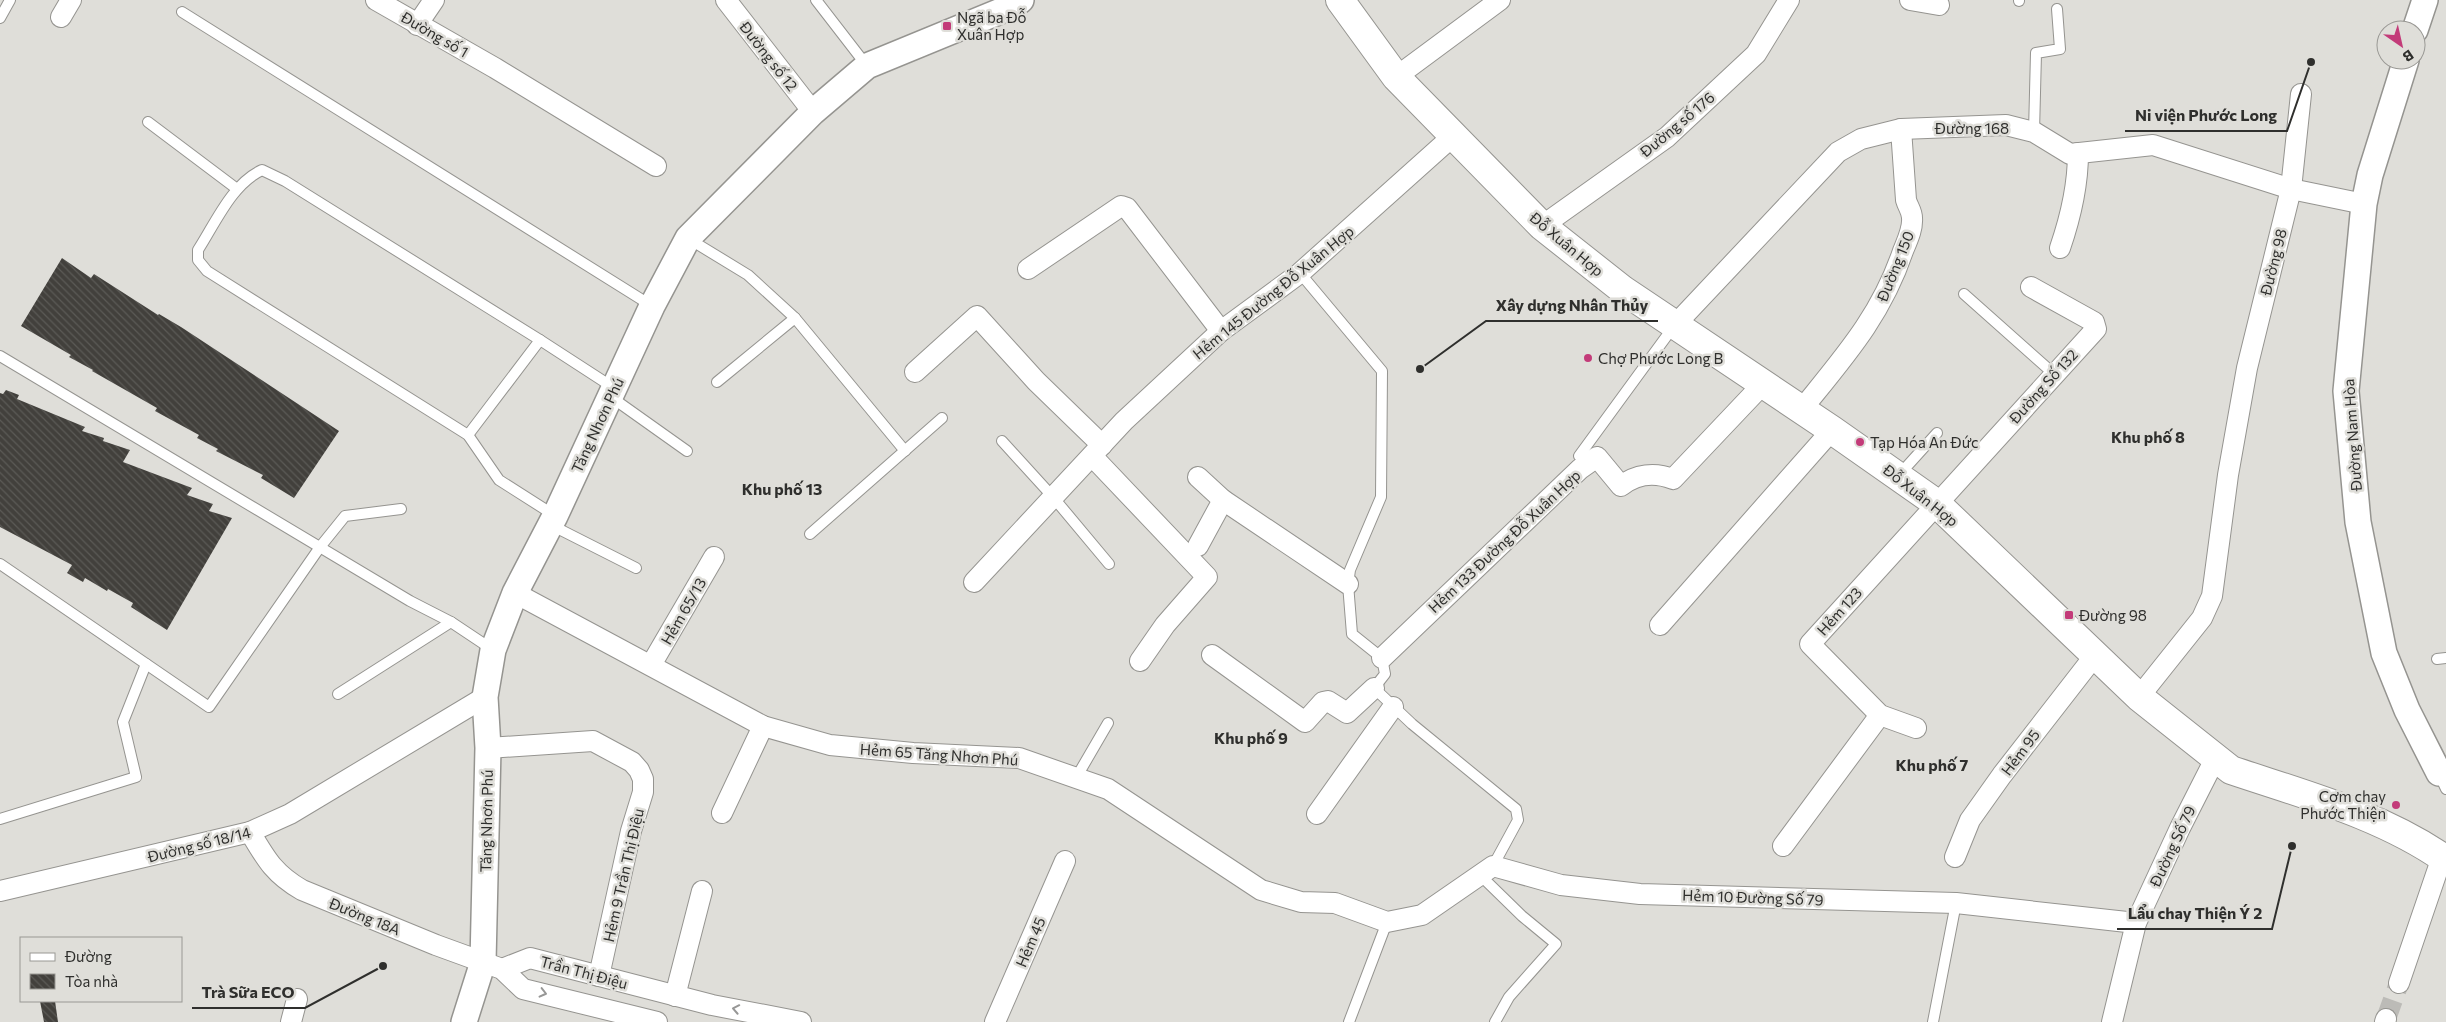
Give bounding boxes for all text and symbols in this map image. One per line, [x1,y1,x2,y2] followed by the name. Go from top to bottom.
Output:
[397,7,472,60] street label: Đường số 1
[957,8,1027,43] place label: Ngã ba Đỗ Xuân Hợp
[736,17,802,94] street label: Đường số 12
[941,20,953,32] marker: Ngã ba Đỗ Xuân Hợp
[2376,20,2426,70] north arrow
[2400,47,2417,66] text: B
[1635,88,1718,161] street label: Đường số 176
[2125,100,2287,131] callout: Ni viện Phước Long
[2135,105,2277,125] text: Ni viện Phước Long
[1934,119,2009,137] street label: Đường 168
[1526,207,1607,280] street label: Đỗ Xuân Hợp
[1189,221,1357,362] street label: Hẻm 145 Đường Đỗ Xuân Hợp
[2256,227,2290,298] street label: Đường 98
[1872,228,1917,305] street label: Đường 150
[1486,290,1658,321] callout: Xây dựng Nhân Thủy
[1496,295,1648,315] text: Xây dựng Nhân Thủy
[2004,345,2081,428] street label: Đường Số 132
[1598,349,1724,367] place label: Chợ Phước Long B
[1582,352,1594,364] marker: Chợ Phước Long B
[567,375,627,475] street label: Tăng Nhơn Phú
[2339,378,2365,493] street label: Đường Nam Hòa
[2111,427,2185,446] district label: Khu phố 8
[1870,433,1979,451] place label: Tạp Hóa An Đức
[1854,436,1866,448] marker: Tạp Hóa An Đức
[1879,460,1962,530] street label: Đỗ Xuân Hợp
[1424,466,1584,616] street label: Hẻm 133 Đường Đỗ Xuân Hợp
[742,479,822,498] district label: Khu phố 13
[657,574,709,648] street label: Hẻm 65/13
[1813,583,1865,639] street label: Hẻm 123
[2078,606,2147,624] place label: Đường 98
[2063,609,2075,621] marker: Đường 98
[1997,725,2043,779] street label: Hẻm 95
[1214,728,1288,747] district label: Khu phố 9
[859,739,1019,769] street label: Hẻm 65 Tăng Nhơn Phú
[1896,755,1969,774] district label: Khu phố 7
[476,769,496,873] street label: Tăng Nhơn Phú
[2300,787,2386,822] place label: Cơm chay Phước Thiện
[2390,799,2402,811] marker: Cơm chay Phước Thiện
[2145,803,2199,890] street label: Đường Số 79
[599,806,647,944] street label: Hẻm 9 Trần Thị Điệu
[145,822,252,866] street label: Đường số 18/14
[1682,886,1824,908] street label: Hẻm 10 Đường Số 79
[326,893,403,938] street label: Đường 18A
[2117,898,2272,929] callout: Lẩu chay Thiện Ý 2
[2128,903,2262,923] text: Lẩu chay Thiện Ý 2
[1011,914,1049,970] street label: Hẻm 45
[20,937,182,1002] legend
[64,947,112,965] text: Đường
[538,952,630,992] street label: Trần Thị Điệu
[65,972,118,990] text: Tòa nhà
[192,977,305,1008] callout: Trà Sữa ECO
[202,982,294,1001] text: Trà Sữa ECO
[538,988,546,998] one-way arrow
[731,1005,740,1015] one-way arrow

